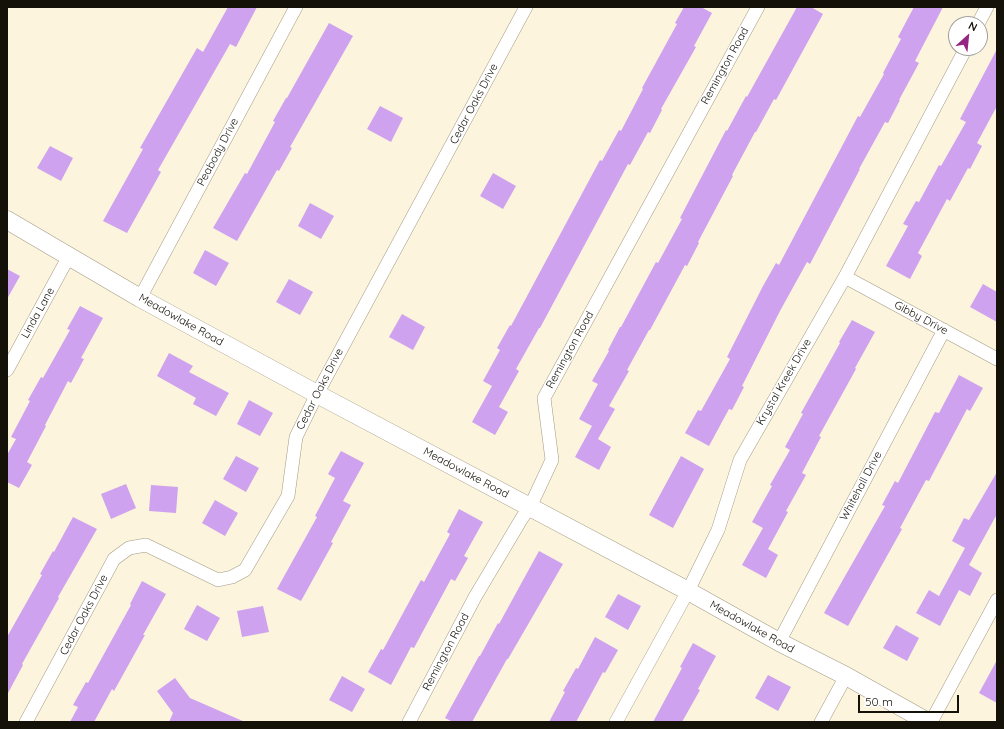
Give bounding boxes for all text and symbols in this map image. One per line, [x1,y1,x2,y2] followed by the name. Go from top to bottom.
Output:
[948,16,988,56] north arrow
[966,18,980,34] text: N
[698,25,752,107] street label: Remington Road
[447,61,501,147] street label: Cedar Oaks Drive
[195,116,241,188] street label: Peabody Drive
[19,285,57,341] street label: Linda Lane
[136,291,226,349] street label: Meadowlake Road
[892,298,950,338] street label: Gibby Drive
[543,309,597,391] street label: Remington Road
[754,336,814,428] street label: Krystal Kreek Drive
[294,346,346,432] street label: Cedar Oaks Drive
[421,445,511,501] street label: Meadowlake Road
[837,449,885,523] street label: Whitehall Drive
[57,572,111,658] street label: Cedar Oaks Drive
[707,598,797,656] street label: Meadowlake Road
[420,611,472,693] street label: Remington Road
[860,687,961,713] scale bar
[865,694,893,709] text: 50 m

